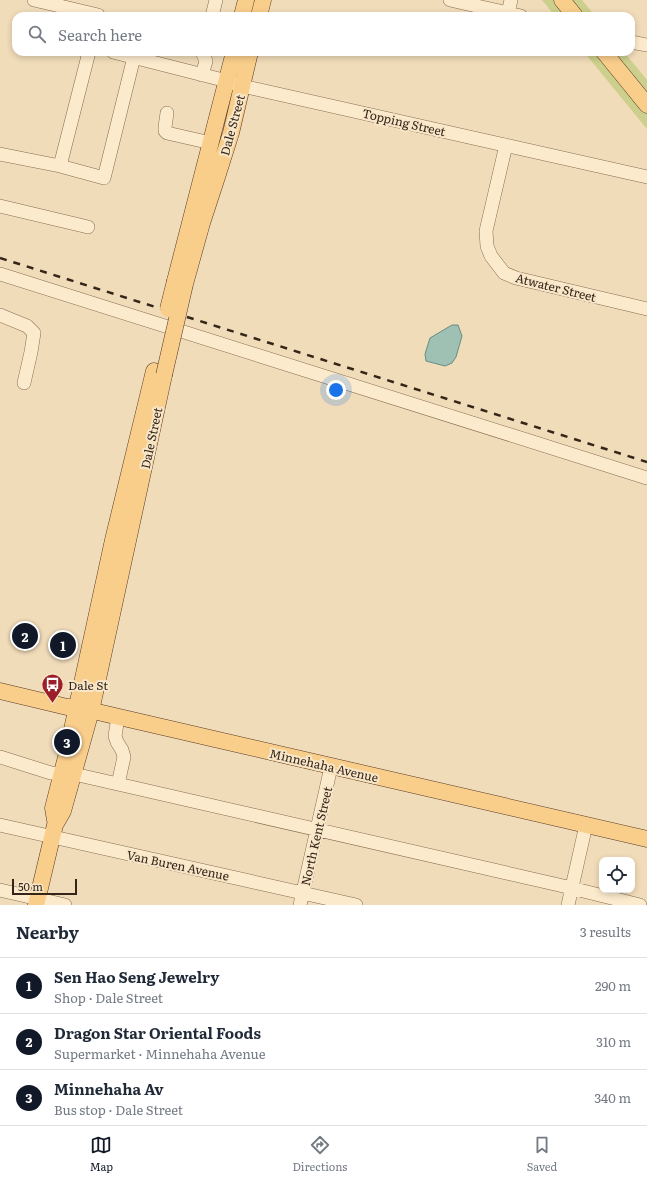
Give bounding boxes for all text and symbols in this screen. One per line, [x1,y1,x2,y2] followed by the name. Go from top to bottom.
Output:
[12,12,635,56] search box
[26,23,48,45] icon: search
[58,23,142,46] text: Search here
[215,92,249,158] street label: Dale Street
[361,104,448,140] street label: Topping Street
[514,268,598,306] street label: Atwater Street
[326,380,346,400] your location
[136,405,166,470] street label: Dale Street
[12,621,38,651] pin: 2
[50,630,76,660] pin: 1
[39,672,65,705] bus stop icon: Dale St
[68,676,108,694] place label: Dale St
[54,727,80,757] pin: 3
[268,744,380,786] street label: Minnehaha Avenue
[296,784,336,887] street label: North Kent Street
[125,845,231,885] street label: Van Buren Avenue
[599,857,635,893] map controls
[599,857,635,893] button: locate
[12,877,77,896] scale bar
[18,878,43,894] text: 50 m
[16,919,79,944] text: Nearby
[580,922,631,941] text: 3 results
[54,965,219,988] text: Sen Hao Seng Jewelry
[26,976,32,995] text: 1
[595,976,631,995] text: 290 m
[54,988,163,1007] text: Shop · Dale Street
[54,1021,261,1044] text: Dragon Star Oriental Foods
[26,1032,32,1051] text: 2
[596,1032,631,1051] text: 310 m
[54,1044,265,1063] text: Supermarket · Minnehaha Avenue
[54,1077,164,1100] text: Minnehaha Av
[25,1088,33,1107] text: 3
[594,1088,631,1107] text: 340 m
[54,1100,183,1119] text: Bus stop · Dale Street
[90,1134,113,1174] tab: Map
[292,1134,347,1174] tab: Directions
[527,1134,557,1174] tab: Saved

